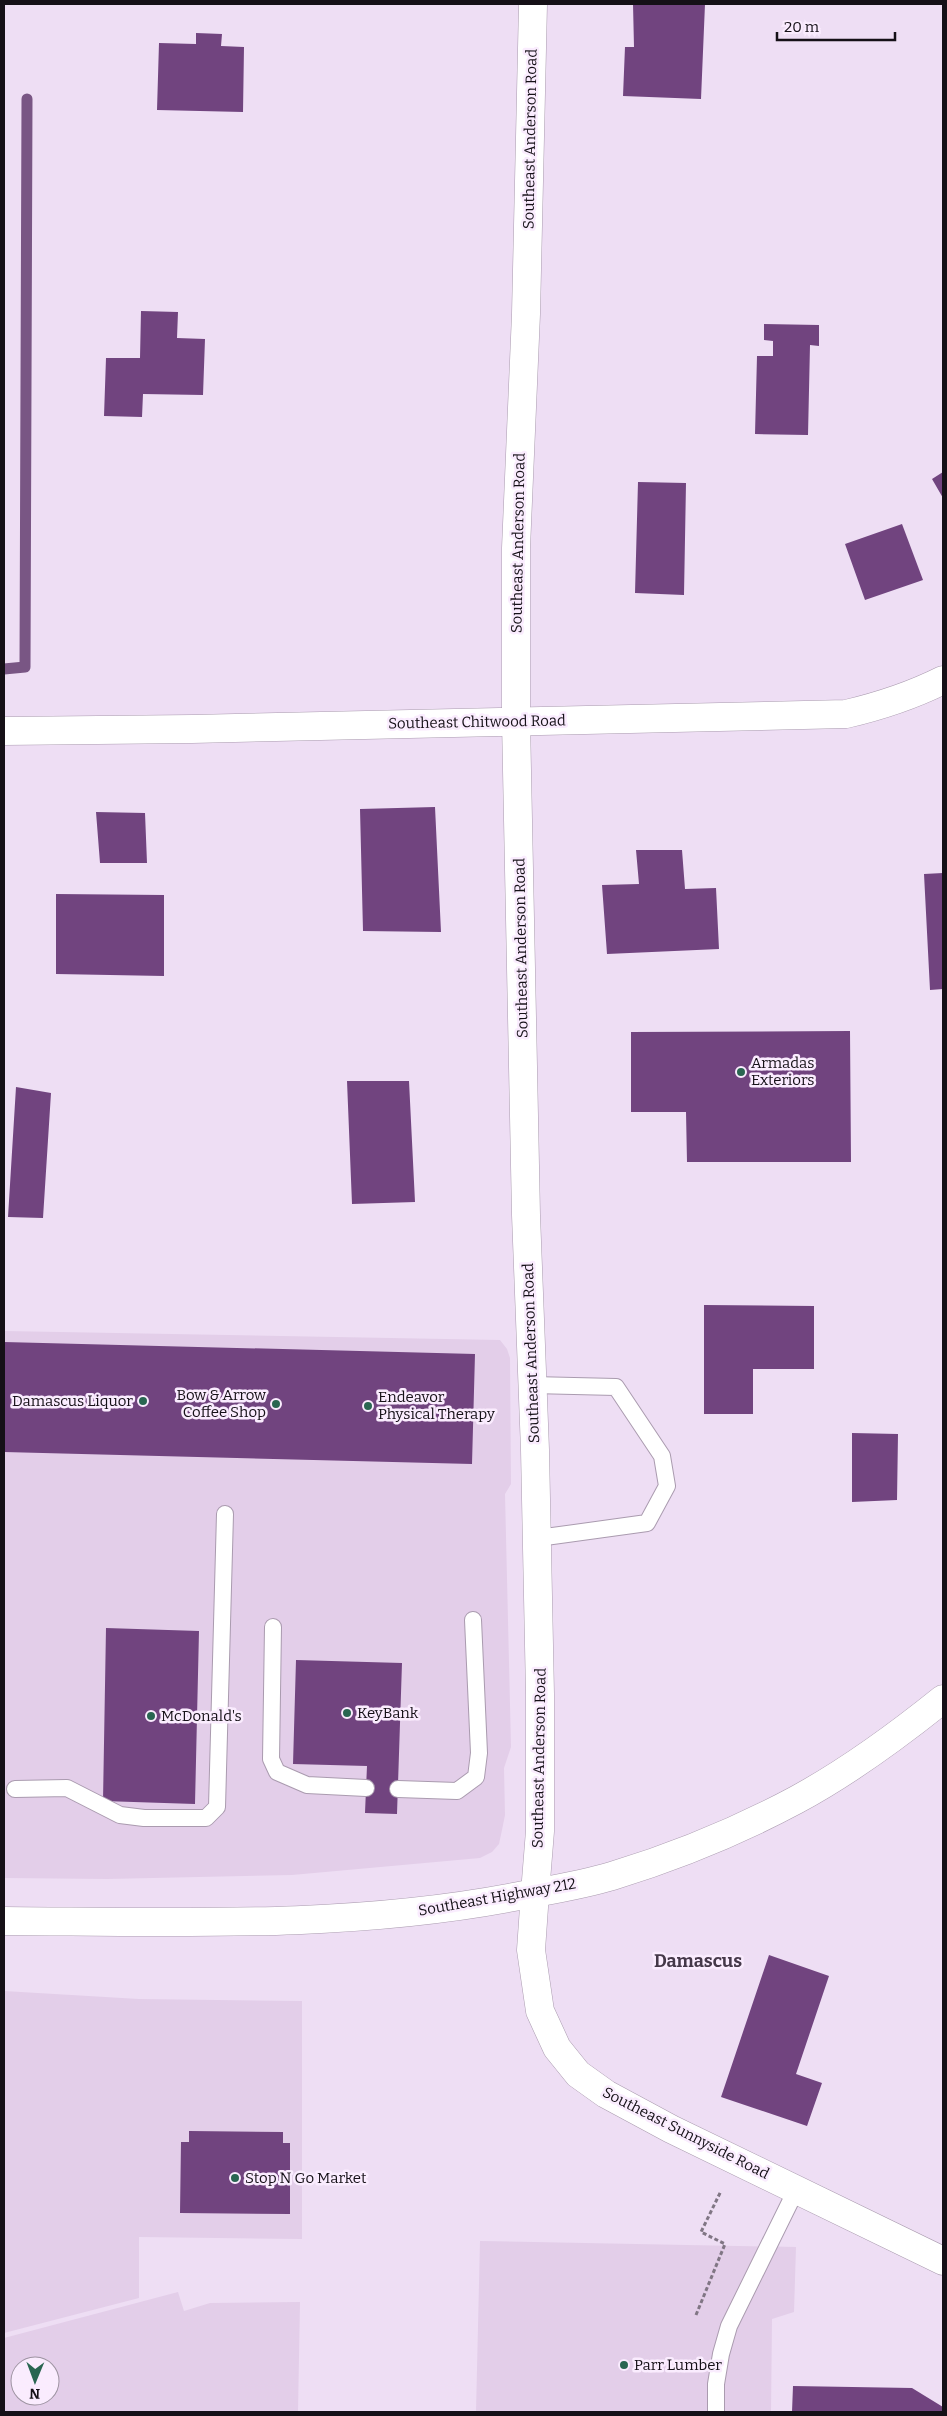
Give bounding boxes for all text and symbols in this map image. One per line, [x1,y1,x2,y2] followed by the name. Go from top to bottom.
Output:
[777,10,894,42] scale bar
[784,18,820,36] text: 20 m
[519,49,541,229] street label: Southeast Anderson Road
[507,453,529,633] street label: Southeast Anderson Road
[388,711,566,733] street label: Southeast Chitwood Road
[510,858,532,1038] street label: Southeast Anderson Road
[751,1054,815,1089] place label: Armadas Exteriors
[735,1066,747,1078] marker: Armadas Exteriors
[519,1263,543,1443] street label: Southeast Anderson Road
[176,1386,267,1421] place label: Bow & Arrow Coffee Shop
[378,1388,495,1423] place label: Endeavor Physical Therapy
[12,1392,133,1410] place label: Damascus Liquor
[137,1395,149,1407] marker: Damascus Liquor
[270,1398,282,1410] marker: Bow & Arrow Coffee Shop
[362,1400,374,1412] marker: Endeavor Physical Therapy
[528,1668,550,1848] street label: Southeast Anderson Road
[357,1704,419,1722] place label: KeyBank
[161,1707,242,1725] place label: McDonald's
[341,1707,353,1719] marker: KeyBank
[145,1710,157,1722] marker: McDonald's
[417,1874,577,1920] street label: Southeast Highway 212
[654,1950,742,1972] district label: Damascus
[600,2083,772,2183] street label: Southeast Sunnyside Road
[245,2169,367,2187] place label: Stop N Go Market
[229,2172,241,2184] marker: Stop N Go Market
[10,2356,60,2406] north arrow
[634,2356,722,2374] place label: Parr Lumber
[618,2359,630,2371] marker: Parr Lumber
[29,2385,40,2402] text: N

